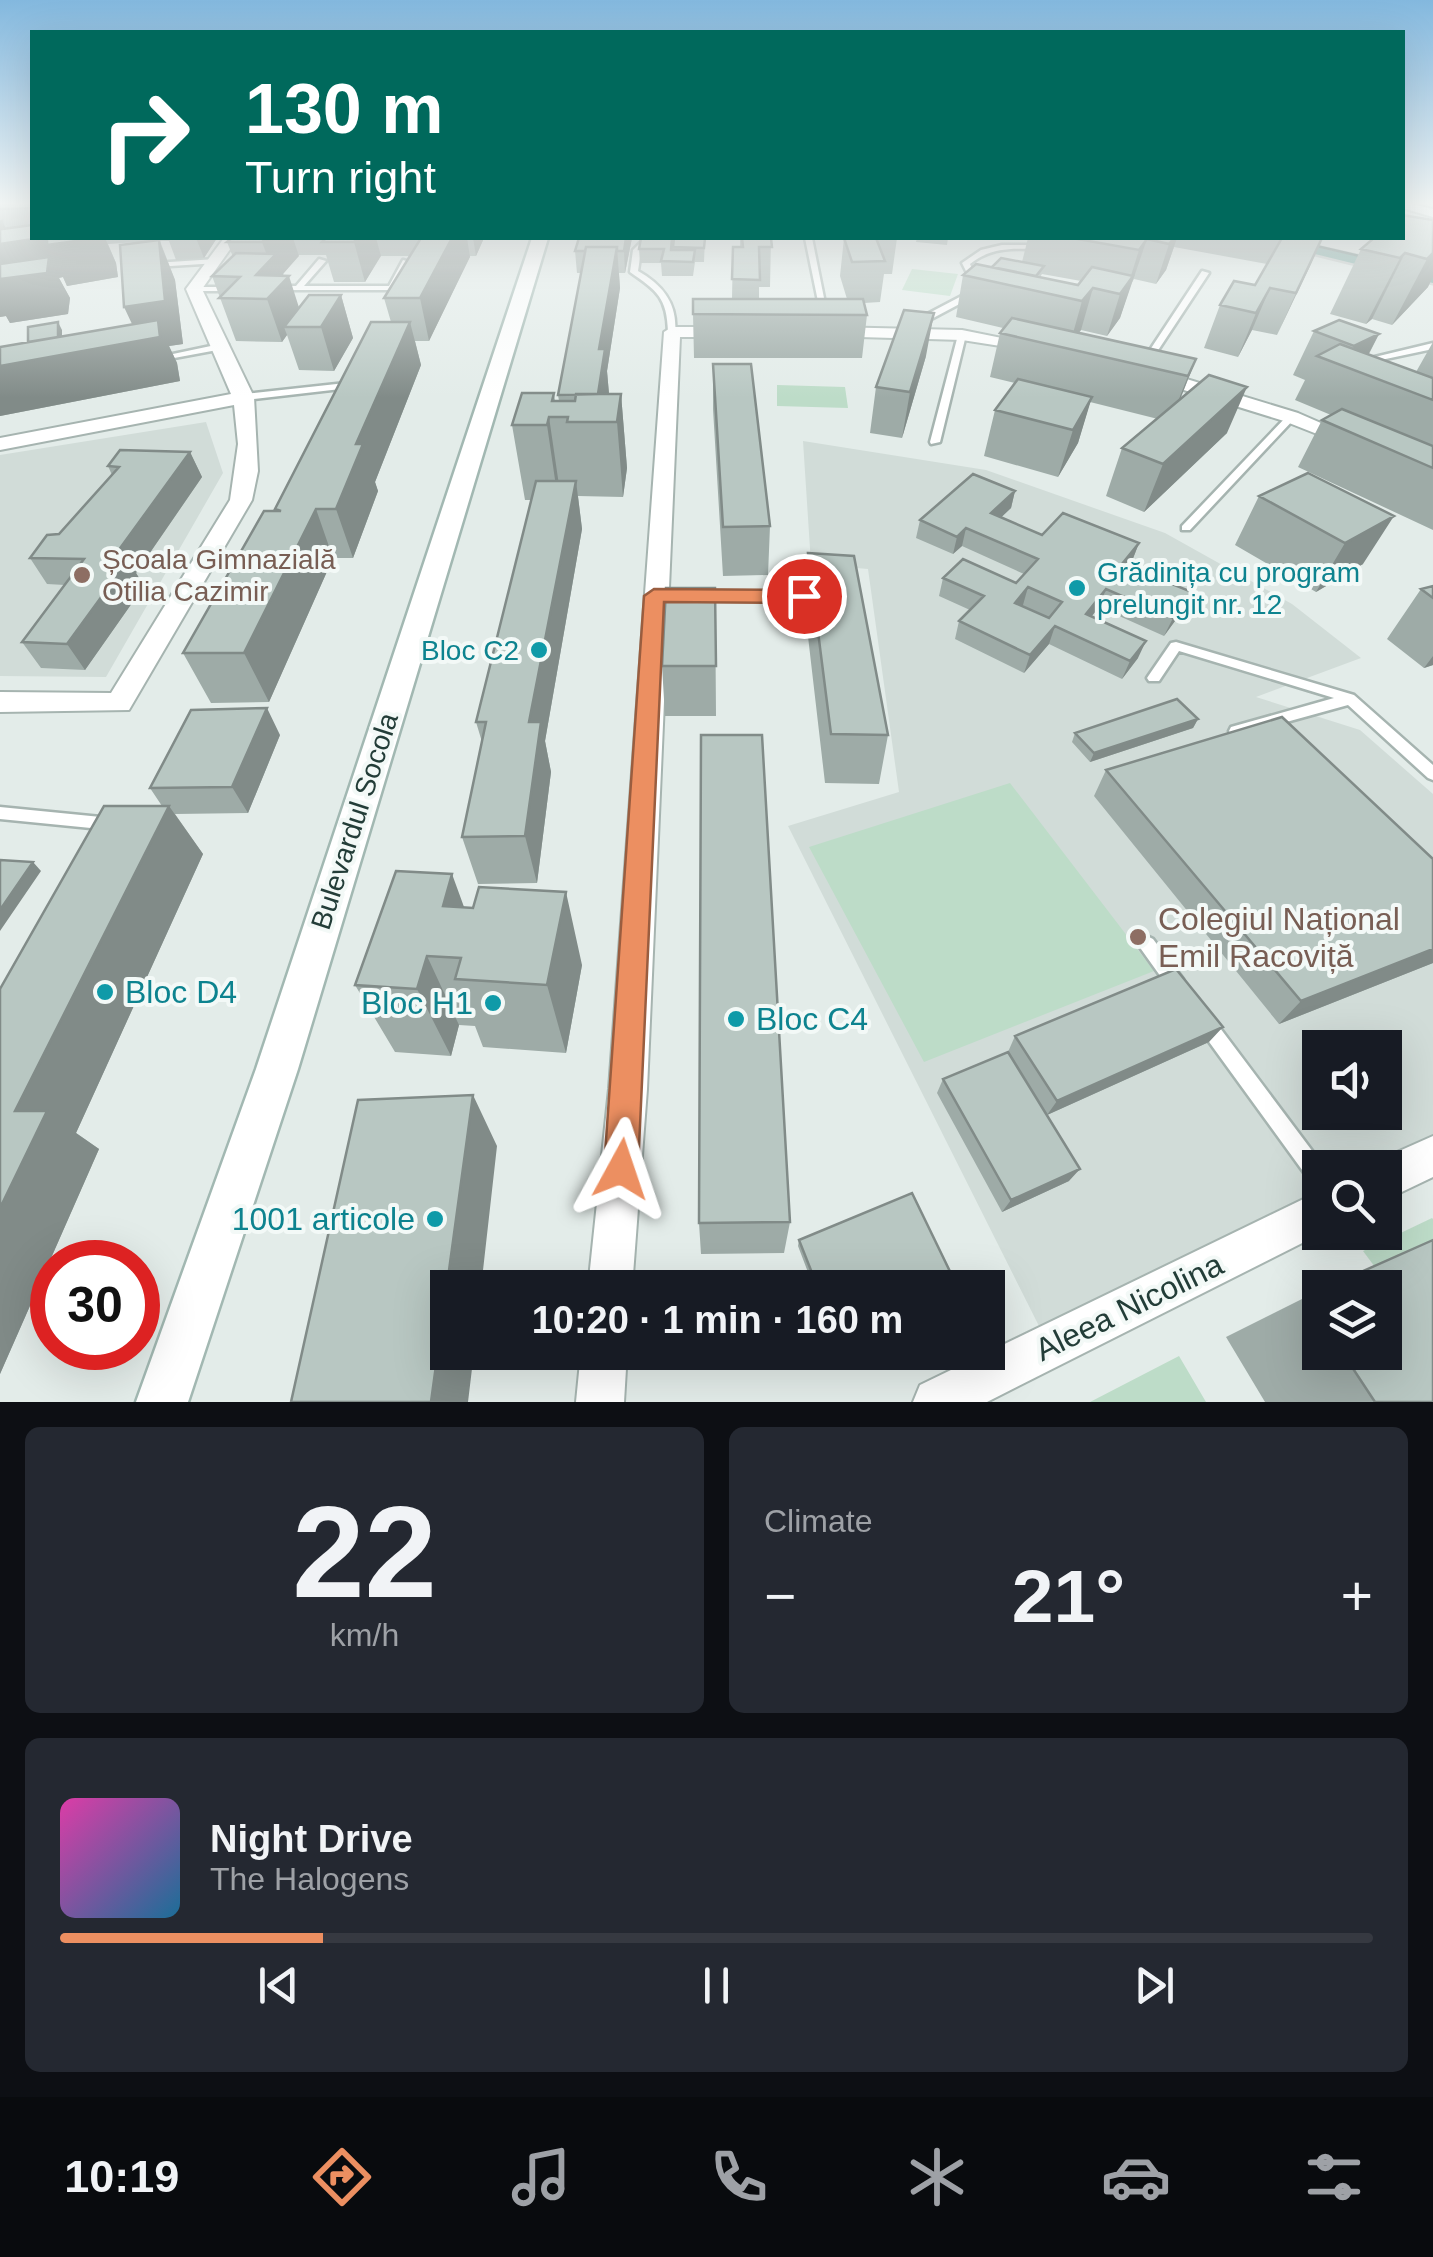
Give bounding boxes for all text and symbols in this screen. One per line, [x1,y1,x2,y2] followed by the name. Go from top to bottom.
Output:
[80,70,210,200] icon: right
[245,70,443,148] text: 130 m
[245,152,436,203] text: Turn right
[102,544,336,607] place label: Școala Gimnazială Otilia Cazimir
[762,554,847,639] pin
[1097,557,1360,620] place label: Grădinița cu program prelungit nr. 12
[71,564,93,586] marker: Școala Gimnazială Otilia Cazimir
[777,569,832,624] icon: arrive
[1066,577,1088,599] marker: Grădinița cu program prelungit nr. 12
[421,635,519,666] place label: Bloc C2
[528,639,550,661] marker: Bloc C2
[305,709,404,933] street label: Bulevardul Socola
[1158,901,1400,974] place label: Colegiul Național Emil Racoviță
[1127,926,1149,948] marker: Colegiul Național Emil Racoviță
[125,974,237,1010] place label: Bloc D4
[94,981,116,1003] marker: Bloc D4
[361,985,473,1021] place label: Bloc H1
[482,992,504,1014] marker: Bloc H1
[756,1001,868,1037] place label: Bloc C4
[725,1008,747,1030] marker: Bloc C4
[1302,1030,1402,1370] map controls
[1302,1030,1402,1130] button: sound
[569,1117,673,1221] position arrow
[1302,1150,1402,1250] button: search
[232,1201,415,1237] place label: 1001 articole
[424,1208,446,1230] marker: 1001 articole
[30,1240,160,1370] speed limit sign: 30
[1029,1246,1229,1368] street label: Aleea Nicolina
[1302,1270,1402,1370] button: layers
[532,1299,903,1341] text: 10:20 · 1 min · 160 m
[292,1479,437,1625] text: 22
[764,1503,872,1539] text: Climate
[1012,1554,1125,1638] text: 21°
[764,1565,796,1627] text: −
[1341,1565,1373,1627] text: +
[330,1617,399,1653] text: km/h
[210,1818,413,1860] text: Night Drive
[210,1861,409,1897] text: The Halogens
[251,1958,306,2013] icon: previous
[689,1958,744,2013] icon: pause
[1127,1958,1182,2013] icon: next
[307,2142,377,2212] icon: directions
[506,2142,576,2212] icon: music
[704,2142,774,2212] icon: phone
[902,2142,972,2212] icon: climate
[1101,2142,1171,2212] icon: car
[1299,2142,1369,2212] icon: filters
[64,2151,179,2202] text: 10:19

